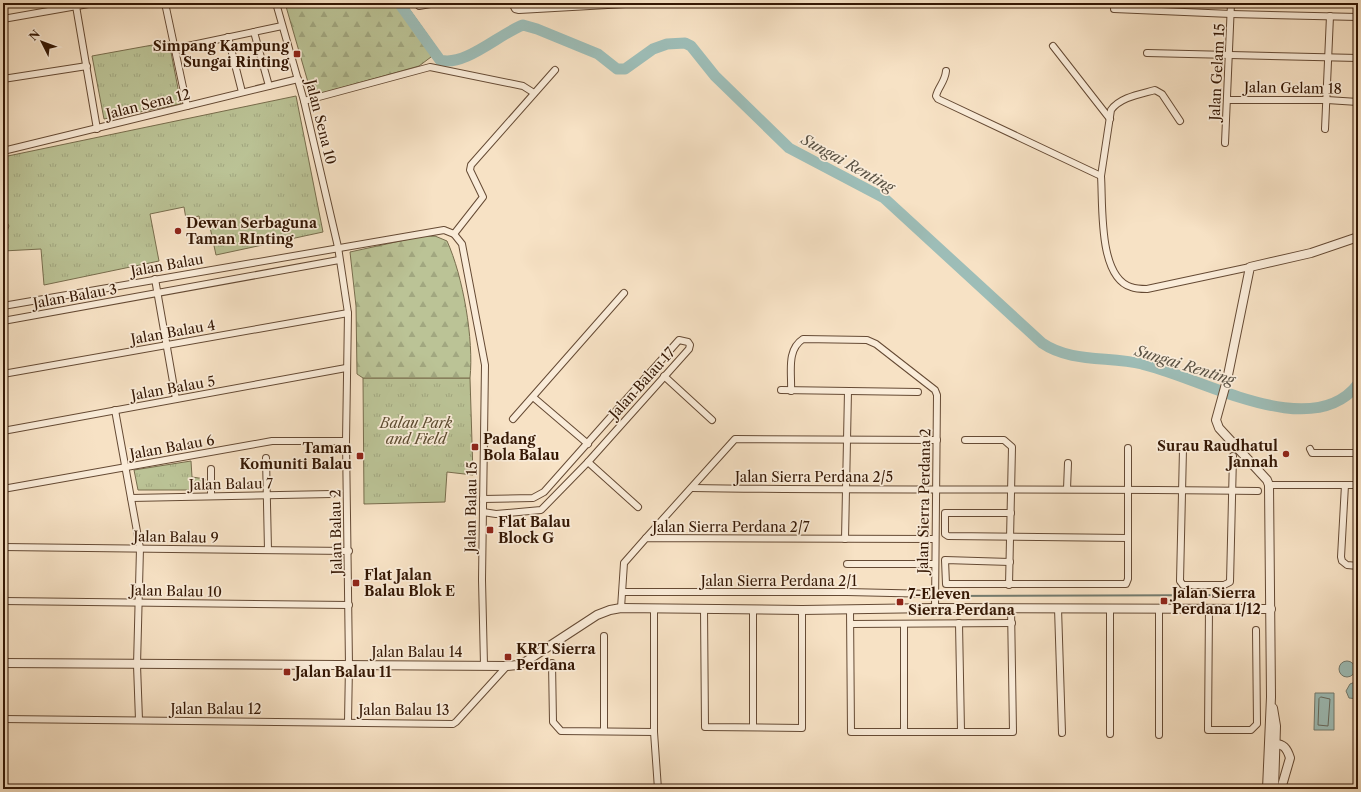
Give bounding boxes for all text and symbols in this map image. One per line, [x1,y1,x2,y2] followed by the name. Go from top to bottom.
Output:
[22,22,62,62] north arrow
[1205,23,1229,123] street label: Jalan Gelam 15
[26,27,43,44] text: N
[153,37,290,71] place label: Simpang Kampung Sungai Rinting
[292,49,302,59] marker: Simpang Kampung Sungai Rinting
[301,76,340,166] street label: Jalan Sena 10
[1242,78,1342,98] street label: Jalan Gelam 18
[102,85,192,124] street label: Jalan Sena 12
[797,129,899,197] water label: Sungai Renting
[186,214,318,248] place label: Dewan Serbaguna Taman RInting
[173,226,183,236] marker: Dewan Serbaguna Taman RInting
[127,250,205,281] street label: Jalan Balau
[30,280,118,313] street label: Jalan Balau 3
[127,316,217,349] street label: Jalan Balau 4
[1132,340,1239,390] water label: Sungai Renting
[604,343,679,424] street label: Jalan Balau 17
[128,372,216,405] street label: Jalan Balau 5
[379,414,453,448] park label: Balau Park and Field
[914,428,934,576] street label: Jalan Sierra Perdana 2
[483,430,560,464] place label: Padang Bola Balau
[126,431,216,464] street label: Jalan Balau 6
[1157,437,1278,471] place label: Surau Raudhatul Jannah
[240,439,352,473] place label: Taman Komuniti Balau
[470,442,480,452] marker: Padang Bola Balau
[1281,449,1291,459] marker: Surau Raudhatul Jannah
[355,451,365,461] marker: Taman Komuniti Balau
[461,461,481,555] street label: Jalan Balau 15
[733,468,893,486] street label: Jalan Sierra Perdana 2/5
[187,474,273,494] street label: Jalan Balau 7
[326,489,346,577] street label: Jalan Balau 2
[498,513,571,547] place label: Flat Balau Block G
[650,518,810,536] street label: Jalan Sierra Perdana 2/7
[485,525,495,535] marker: Flat Balau Block G
[131,527,219,547] street label: Jalan Balau 9
[364,566,455,600] place label: Flat Jalan Balau Blok E
[699,572,857,590] street label: Jalan Sierra Perdana 2/1
[351,578,361,588] marker: Flat Jalan Balau Blok E
[128,581,222,601] street label: Jalan Balau 10
[1169,584,1261,618] place label: Jalan Sierra Perdana 1/12
[908,585,1016,619] place label: 7-Eleven Sierra Perdana
[1159,596,1169,606] marker: Jalan Sierra Perdana 1/12
[895,597,905,607] marker: 7-Eleven Sierra Perdana
[516,640,597,674] place label: KRT Sierra Perdana
[369,643,463,661] street label: Jalan Balau 14
[503,652,513,662] marker: KRT Sierra Perdana
[292,663,392,681] place label: Jalan Balau 11
[282,667,292,677] marker: Jalan Balau 11
[168,700,262,718] street label: Jalan Balau 12
[357,701,449,719] street label: Jalan Balau 13

